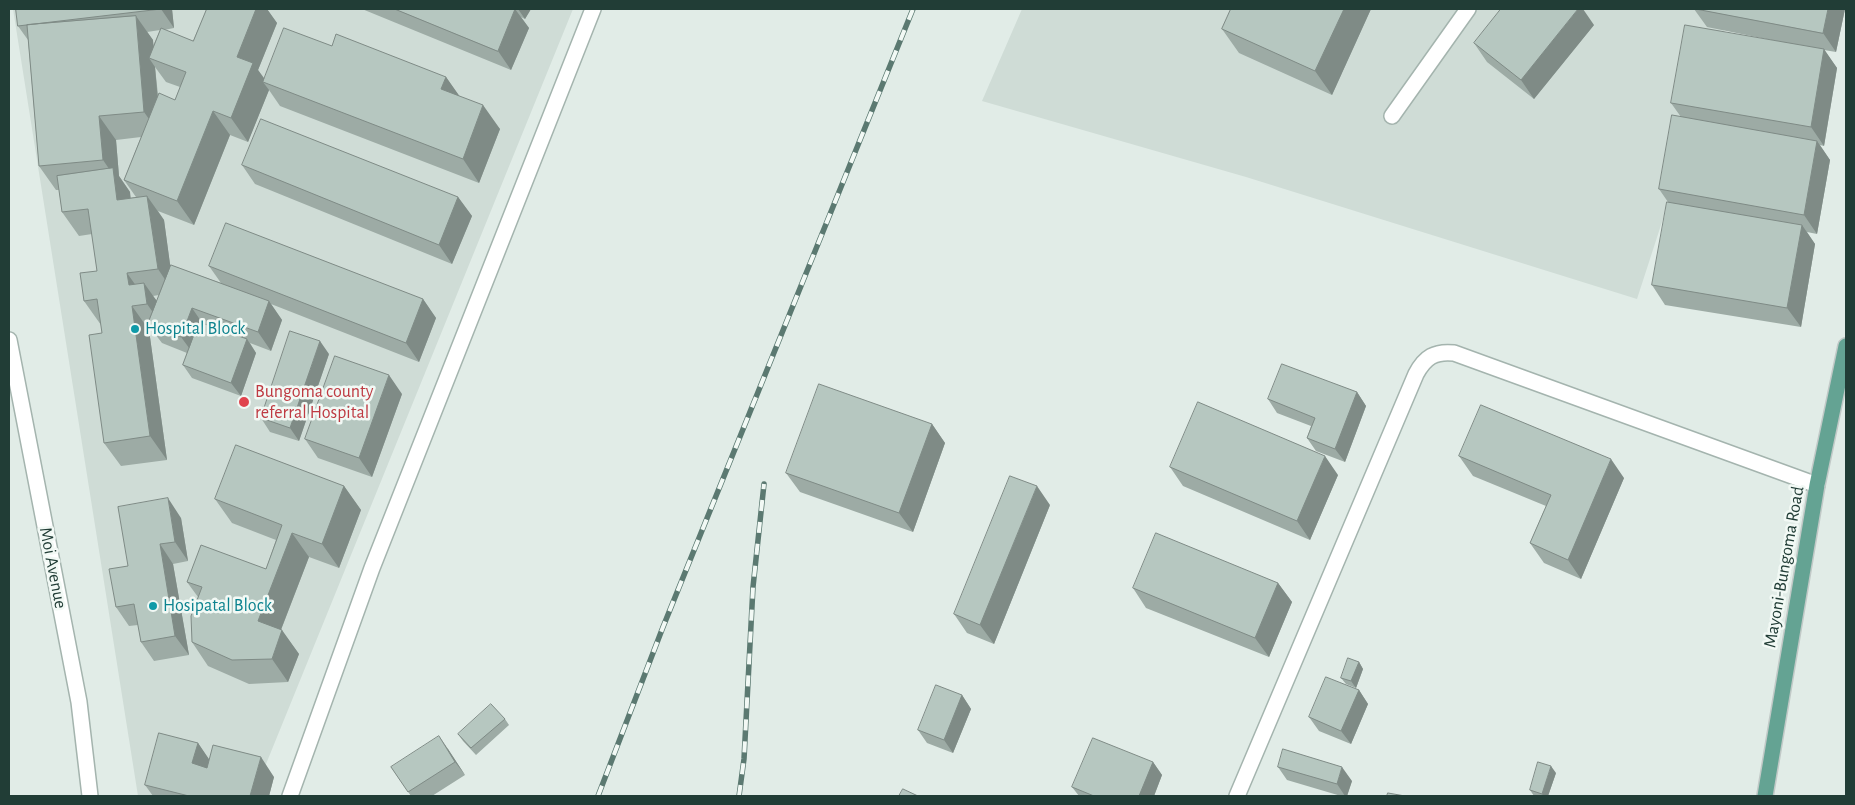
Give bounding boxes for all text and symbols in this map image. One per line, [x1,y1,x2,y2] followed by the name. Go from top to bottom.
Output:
[145,318,246,340] place label: Hospital Block
[129,323,141,335] marker: Hospital Block
[255,381,374,424] place label: Bungoma county referral Hospital
[237,395,251,409] marker: Bungoma county referral Hospital
[1759,485,1809,649] street label: Mayoni-Bungoma Road
[35,525,71,611] street label: Moi Avenue
[163,595,272,617] place label: Hosipatal Block
[147,600,159,612] marker: Hosipatal Block

